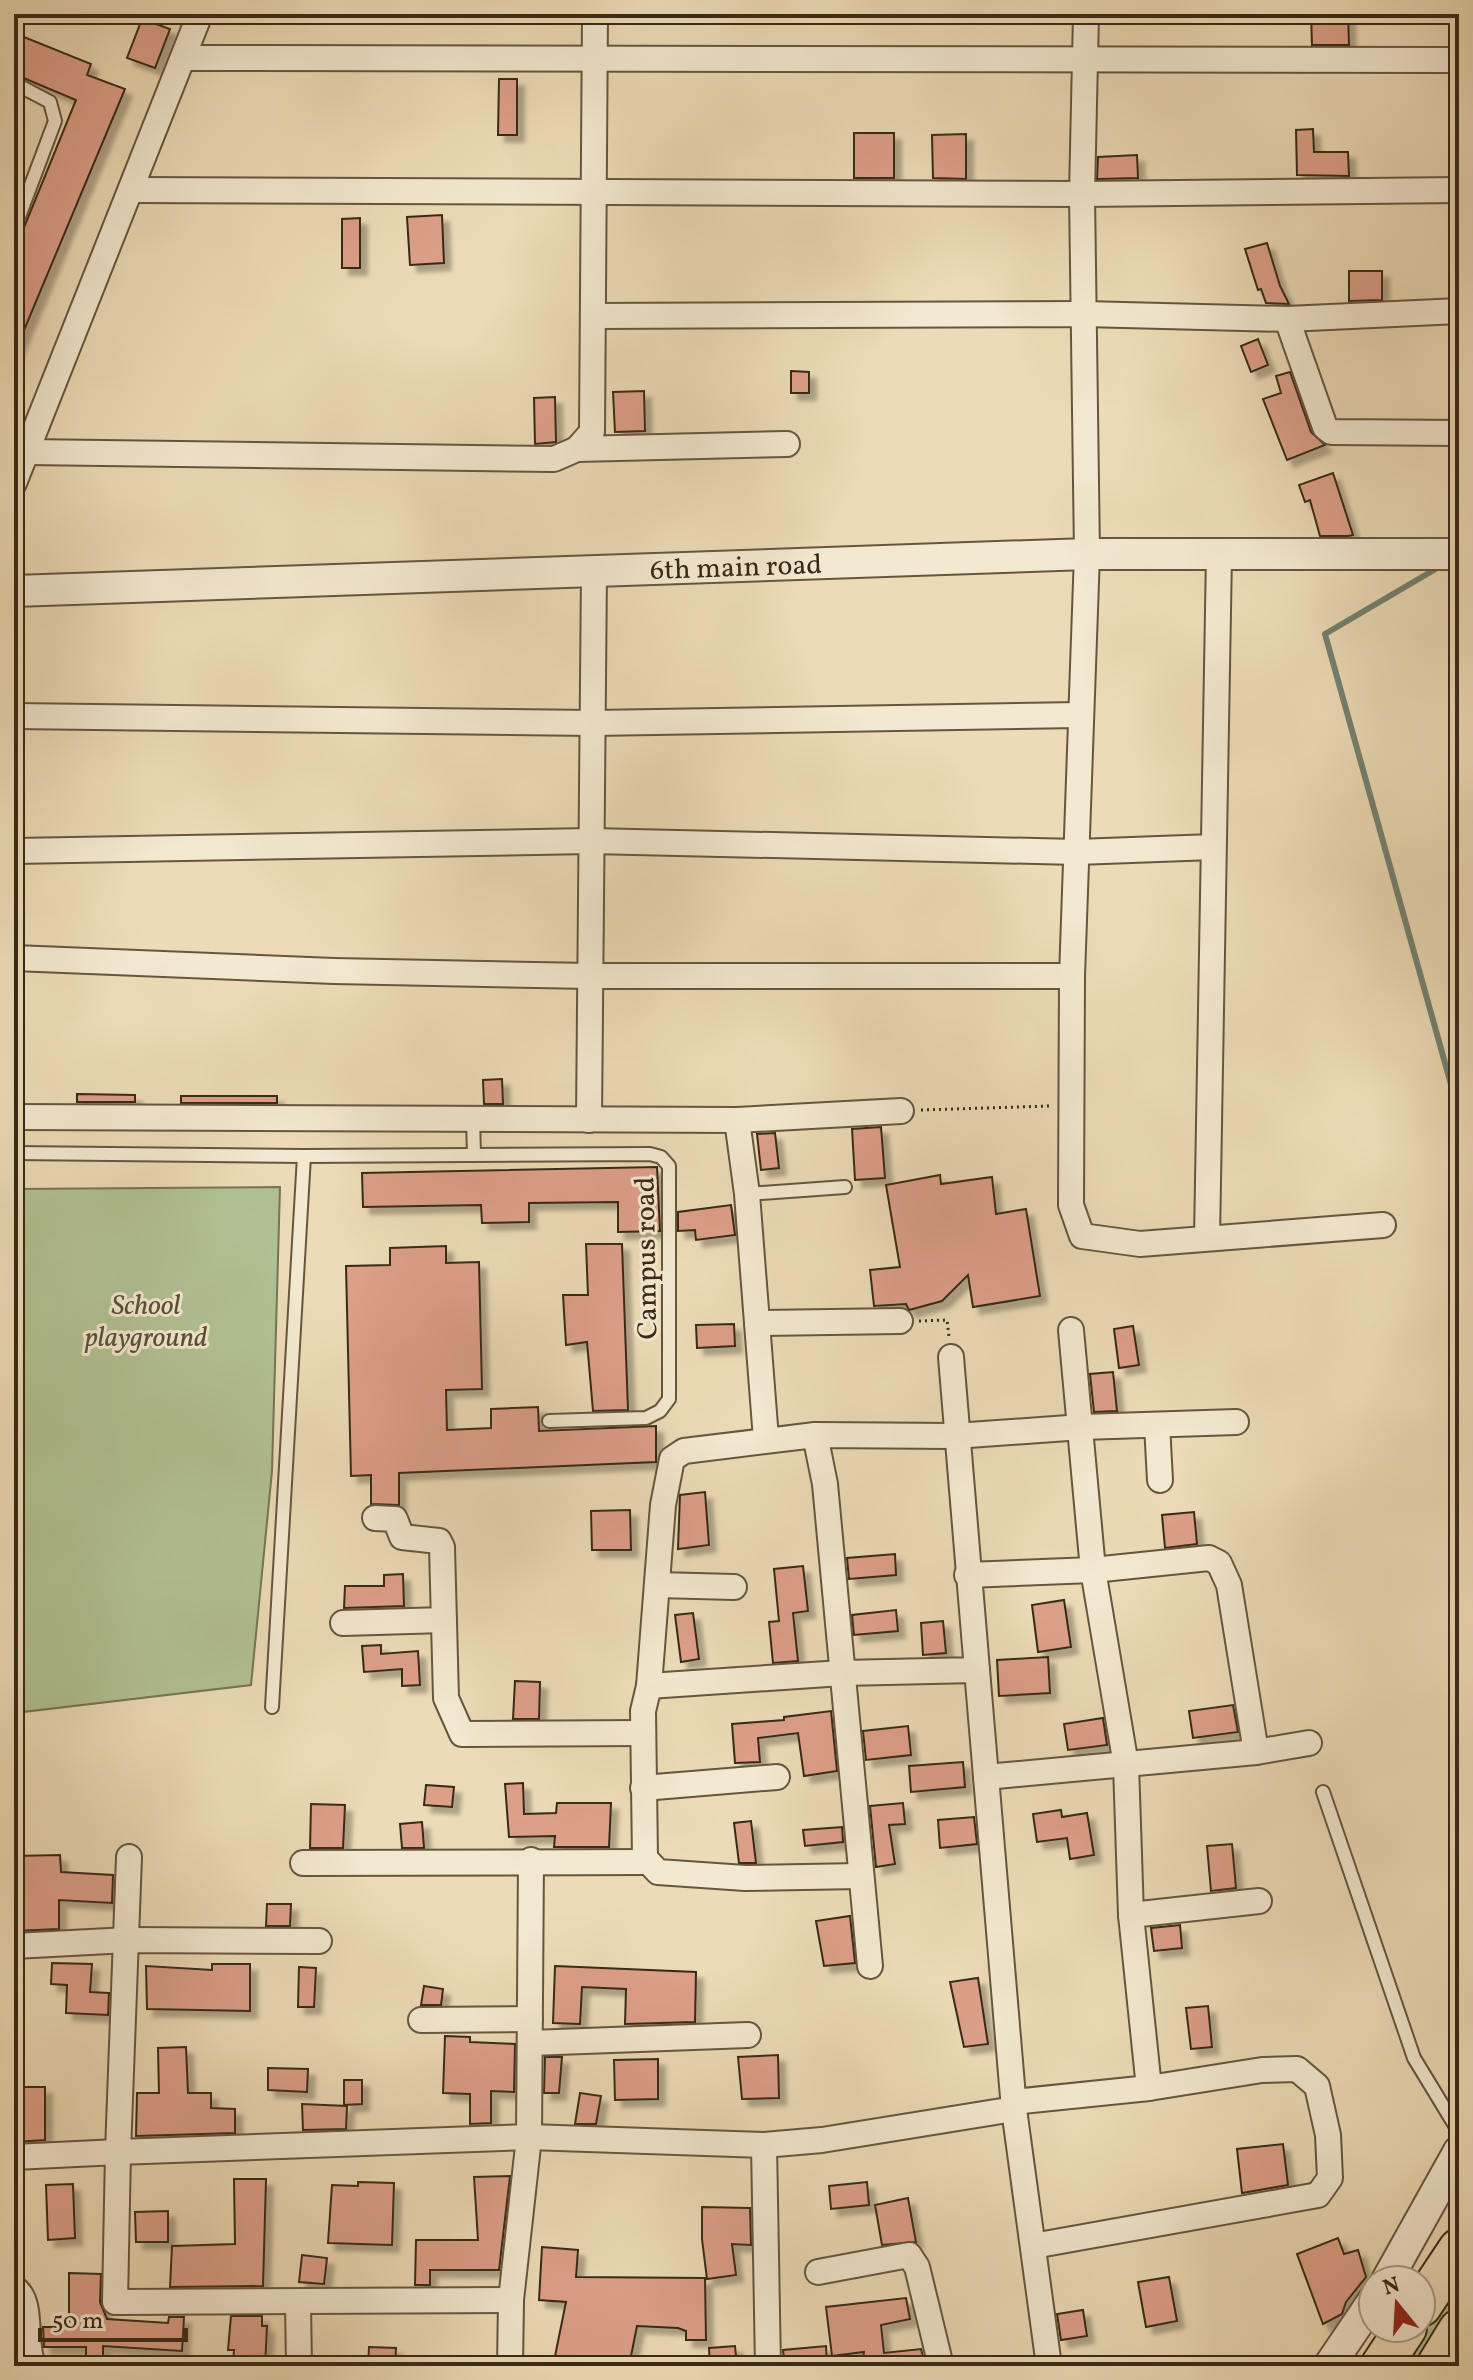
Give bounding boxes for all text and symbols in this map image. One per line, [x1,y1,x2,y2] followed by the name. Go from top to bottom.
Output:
[649,546,823,591] street label: 6th main road
[627,1176,668,1340] street label: Campus road
[85,1287,207,1358] park label: School playground
[1357,2264,1437,2344] north arrow
[1379,2270,1404,2305] text: N
[40,2292,186,2342] scale bar
[52,2305,104,2339] text: 50 m

